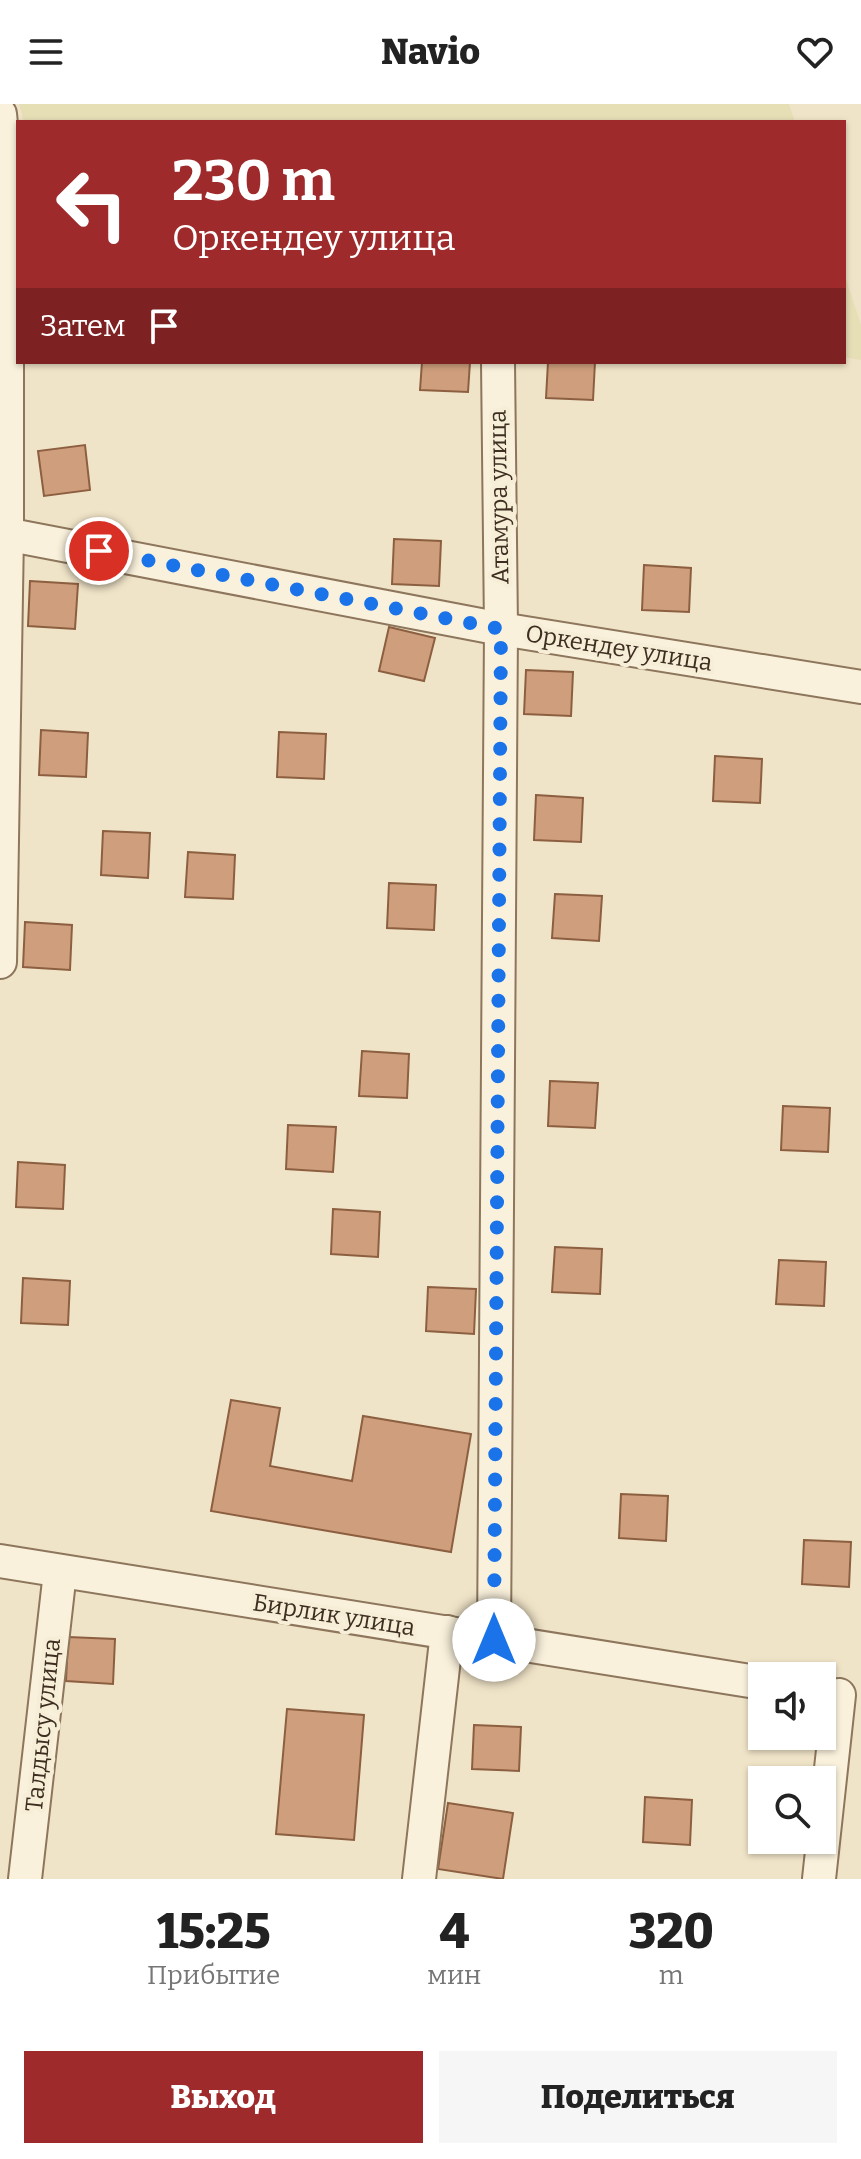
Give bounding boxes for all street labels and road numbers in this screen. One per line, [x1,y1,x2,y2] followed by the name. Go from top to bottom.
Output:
[483,410,515,584] street label: Атамура улица
[523,619,715,677] street label: Оркендеу улица
[251,1588,417,1642] street label: Бирлик улица
[20,1637,66,1813] street label: Талдысу улица

